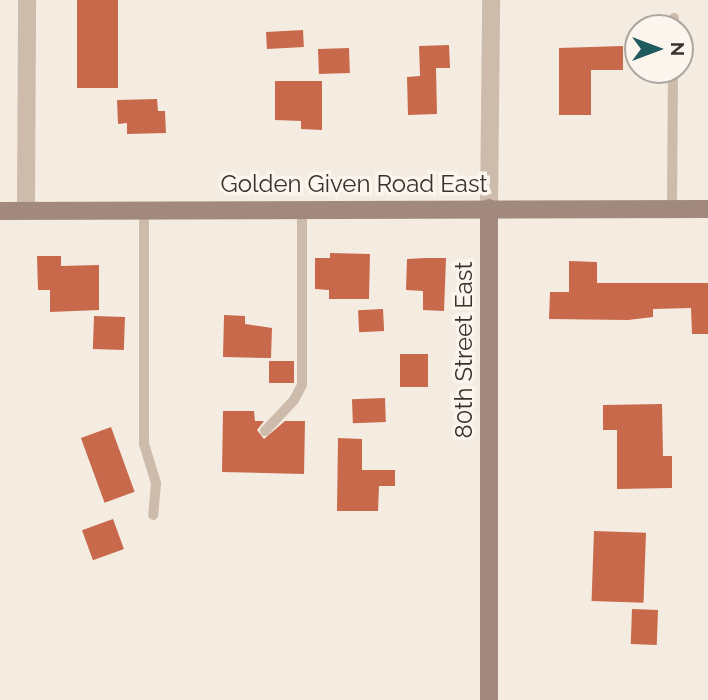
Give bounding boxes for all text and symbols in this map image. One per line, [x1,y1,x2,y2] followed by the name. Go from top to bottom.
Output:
[624,14,694,84] north arrow
[667,42,689,56] text: N
[220,170,488,198] street label: Golden Given Road East
[450,262,478,438] street label: 80th Street East

